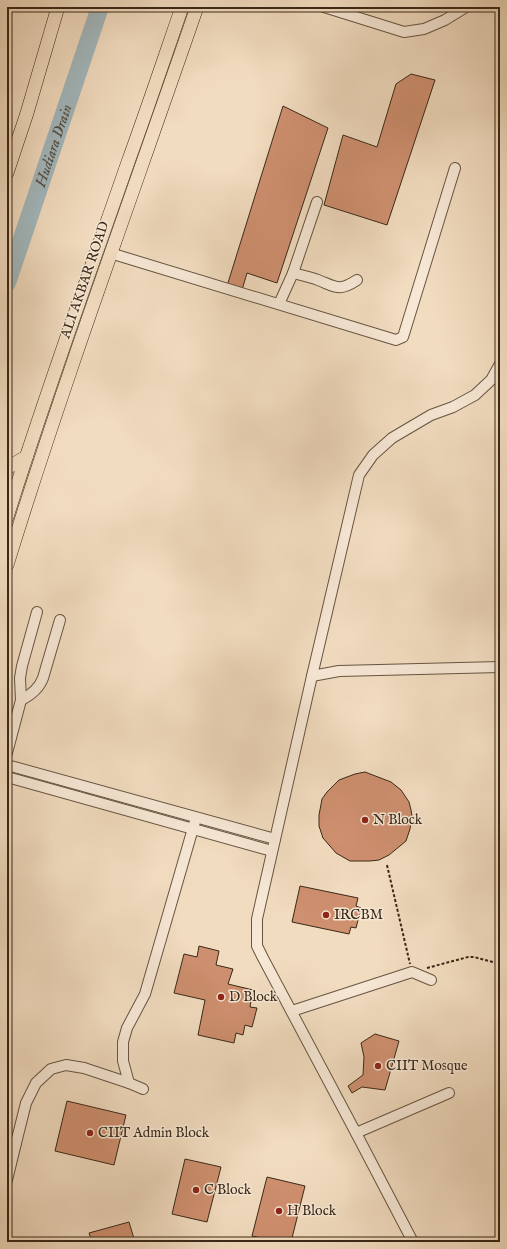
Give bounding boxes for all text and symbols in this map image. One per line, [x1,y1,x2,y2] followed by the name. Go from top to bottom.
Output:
[30,102,76,190] water label: Hudiara Drain
[56,219,113,342] street label: ALI AKBAR ROAD
[373,811,423,829] place label: N Block
[360,815,370,825] marker: N Block
[334,906,383,924] place label: IRCBM
[321,910,331,920] marker: IRCBM
[229,988,278,1006] place label: D Block
[216,992,226,1002] marker: D Block
[386,1057,468,1075] place label: CIIT Mosque
[373,1061,383,1071] marker: CIIT Mosque
[98,1124,210,1142] place label: CIIT Admin Block
[85,1128,95,1138] marker: CIIT Admin Block
[204,1181,252,1199] place label: C Block
[191,1185,201,1195] marker: C Block
[287,1202,337,1220] place label: H Block
[274,1206,284,1216] marker: H Block

